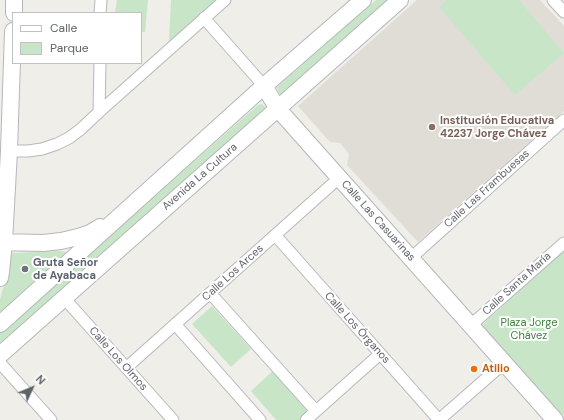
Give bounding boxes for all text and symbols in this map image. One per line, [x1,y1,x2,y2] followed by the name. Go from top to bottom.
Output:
[12,12,142,64] legend
[50,20,77,36] text: Calle
[50,40,89,56] text: Parque
[440,114,554,140] place label: Institución Educativa 42237 Jorge Chávez
[427,122,437,132] marker: Institución Educativa 42237 Jorge Chávez
[160,141,240,213] street label: Avenida La Cultura
[442,147,532,231] street label: Calle Las Frambuesas
[338,178,418,264] street label: Calle Las Casuarinas
[200,242,266,304] street label: Calle Los Arces
[480,250,554,318] street label: Calle Santa María
[33,256,98,282] place label: Gruta Señor de Ayabaca
[20,264,30,274] marker: Gruta Señor de Ayabaca
[322,290,392,366] street label: Calle Los Órganos
[501,316,557,342] park label: Plaza Jorge Chávez
[86,324,150,394] street label: Calle Los Olmos
[482,362,510,376] place label: Atilio
[469,364,479,374] marker: Atilio
[12,368,52,408] north arrow
[33,372,48,387] text: N

